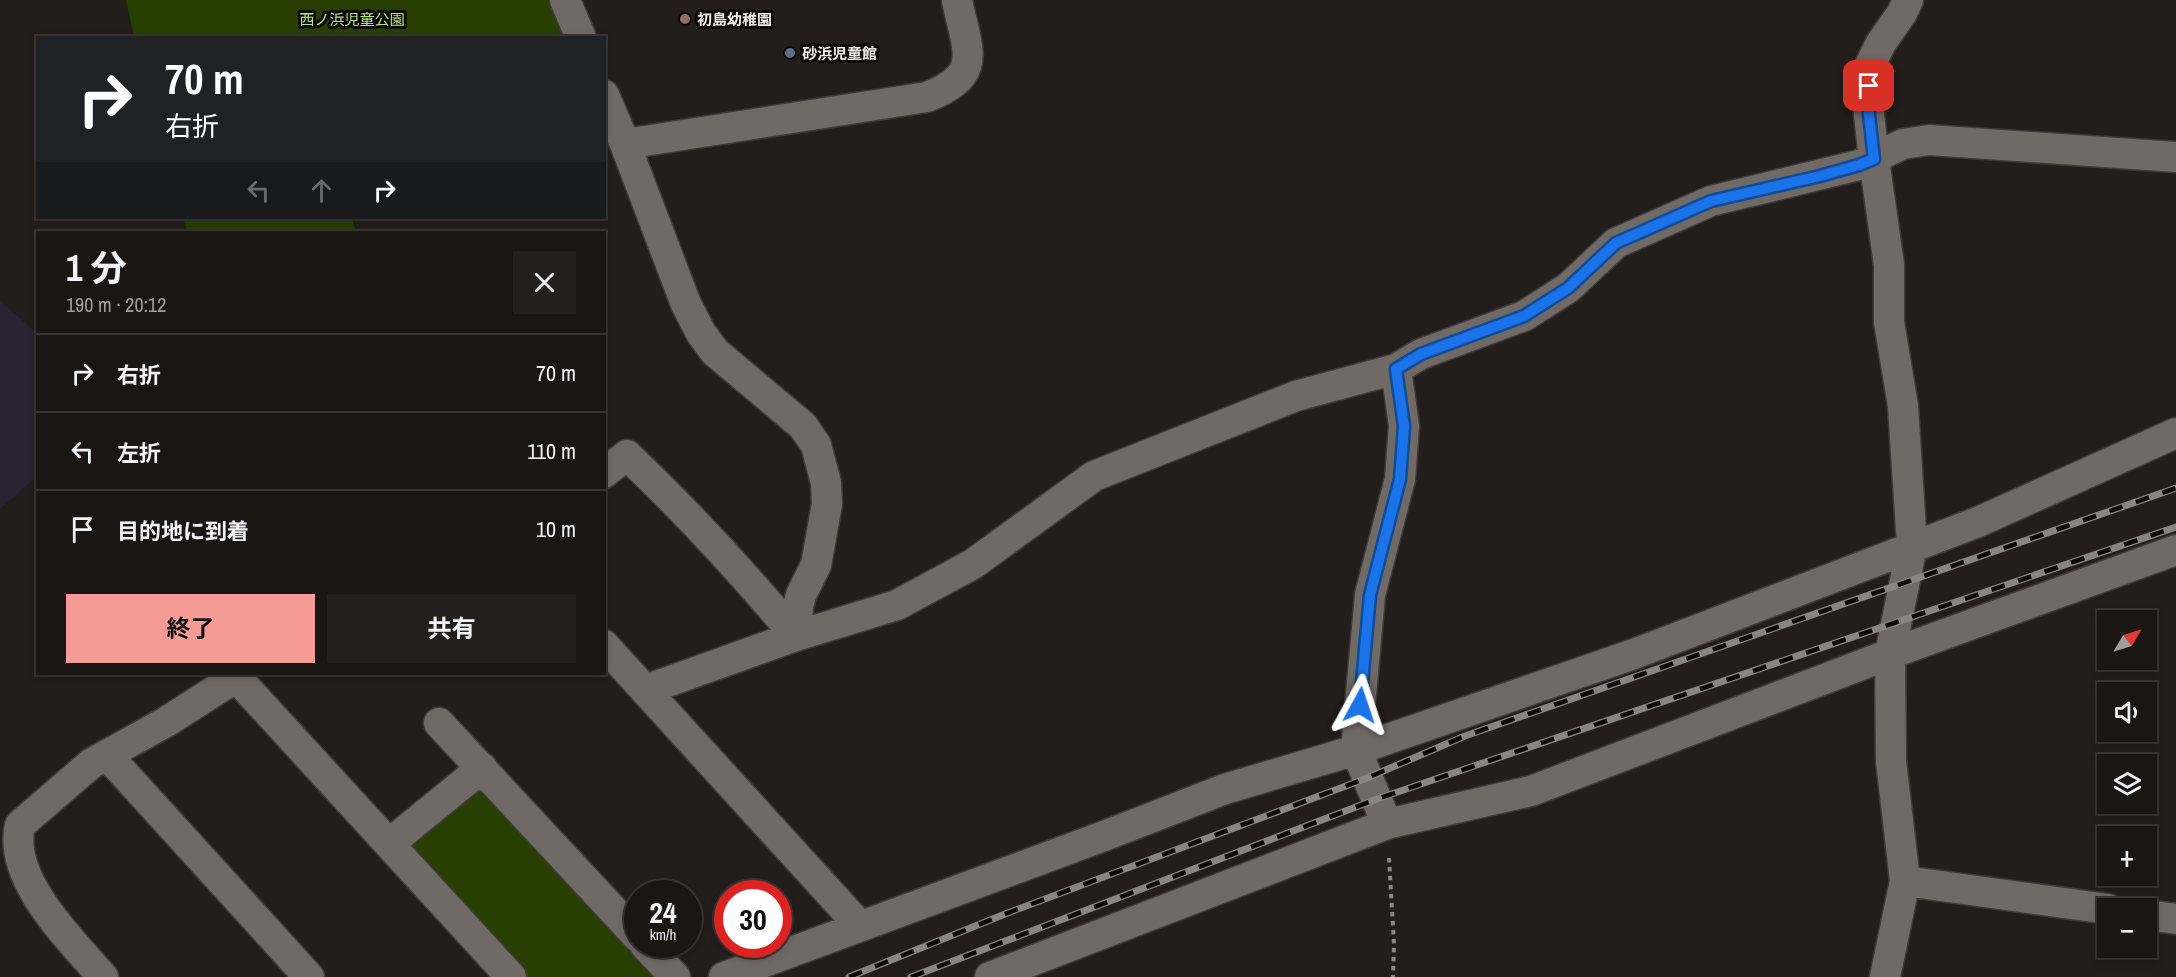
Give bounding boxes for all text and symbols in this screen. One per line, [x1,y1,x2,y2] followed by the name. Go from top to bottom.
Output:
[299,9,405,30] park label: 西ノ浜児童公園
[697,9,772,30] place label: 初島幼稚園
[678,12,692,26] marker: 初島幼稚園
[802,43,877,64] place label: 砂浜児童館
[783,46,797,60] marker: 砂浜児童館
[165,51,244,107] text: 70 m
[66,60,144,138] icon: right
[1843,60,1894,111] pin
[1852,69,1885,102] icon: arrive
[165,108,219,144] text: 右折
[242,174,275,207] icon: left
[305,174,338,207] icon: ahead
[368,174,401,207] icon: right
[66,244,127,292] text: 1 分
[513,251,576,314] button: close
[66,291,166,318] text: 190 m · 20:12
[66,357,99,390] icon: right
[536,358,576,388] text: 70 m
[117,360,161,390] text: 右折
[66,435,99,468] icon: left
[527,436,576,466] text: 110 m
[117,438,161,468] text: 左折
[66,513,99,546] icon: arrive
[536,514,576,544] text: 10 m
[117,516,249,546] text: 目的地に到着
[66,594,315,663] button: 終了
[327,594,576,663] button: 共有
[2097,610,2157,670] north arrow
[2097,610,2157,958] map controls
[1328,673,1392,737] position arrow
[2097,682,2157,742] button: sound
[2097,754,2157,814] button: layers
[2097,826,2157,886] button: +
[714,880,792,958] speed limit sign: 30
[649,892,677,932] text: 24
[2097,898,2157,958] button: −
[650,924,676,945] text: km/h

